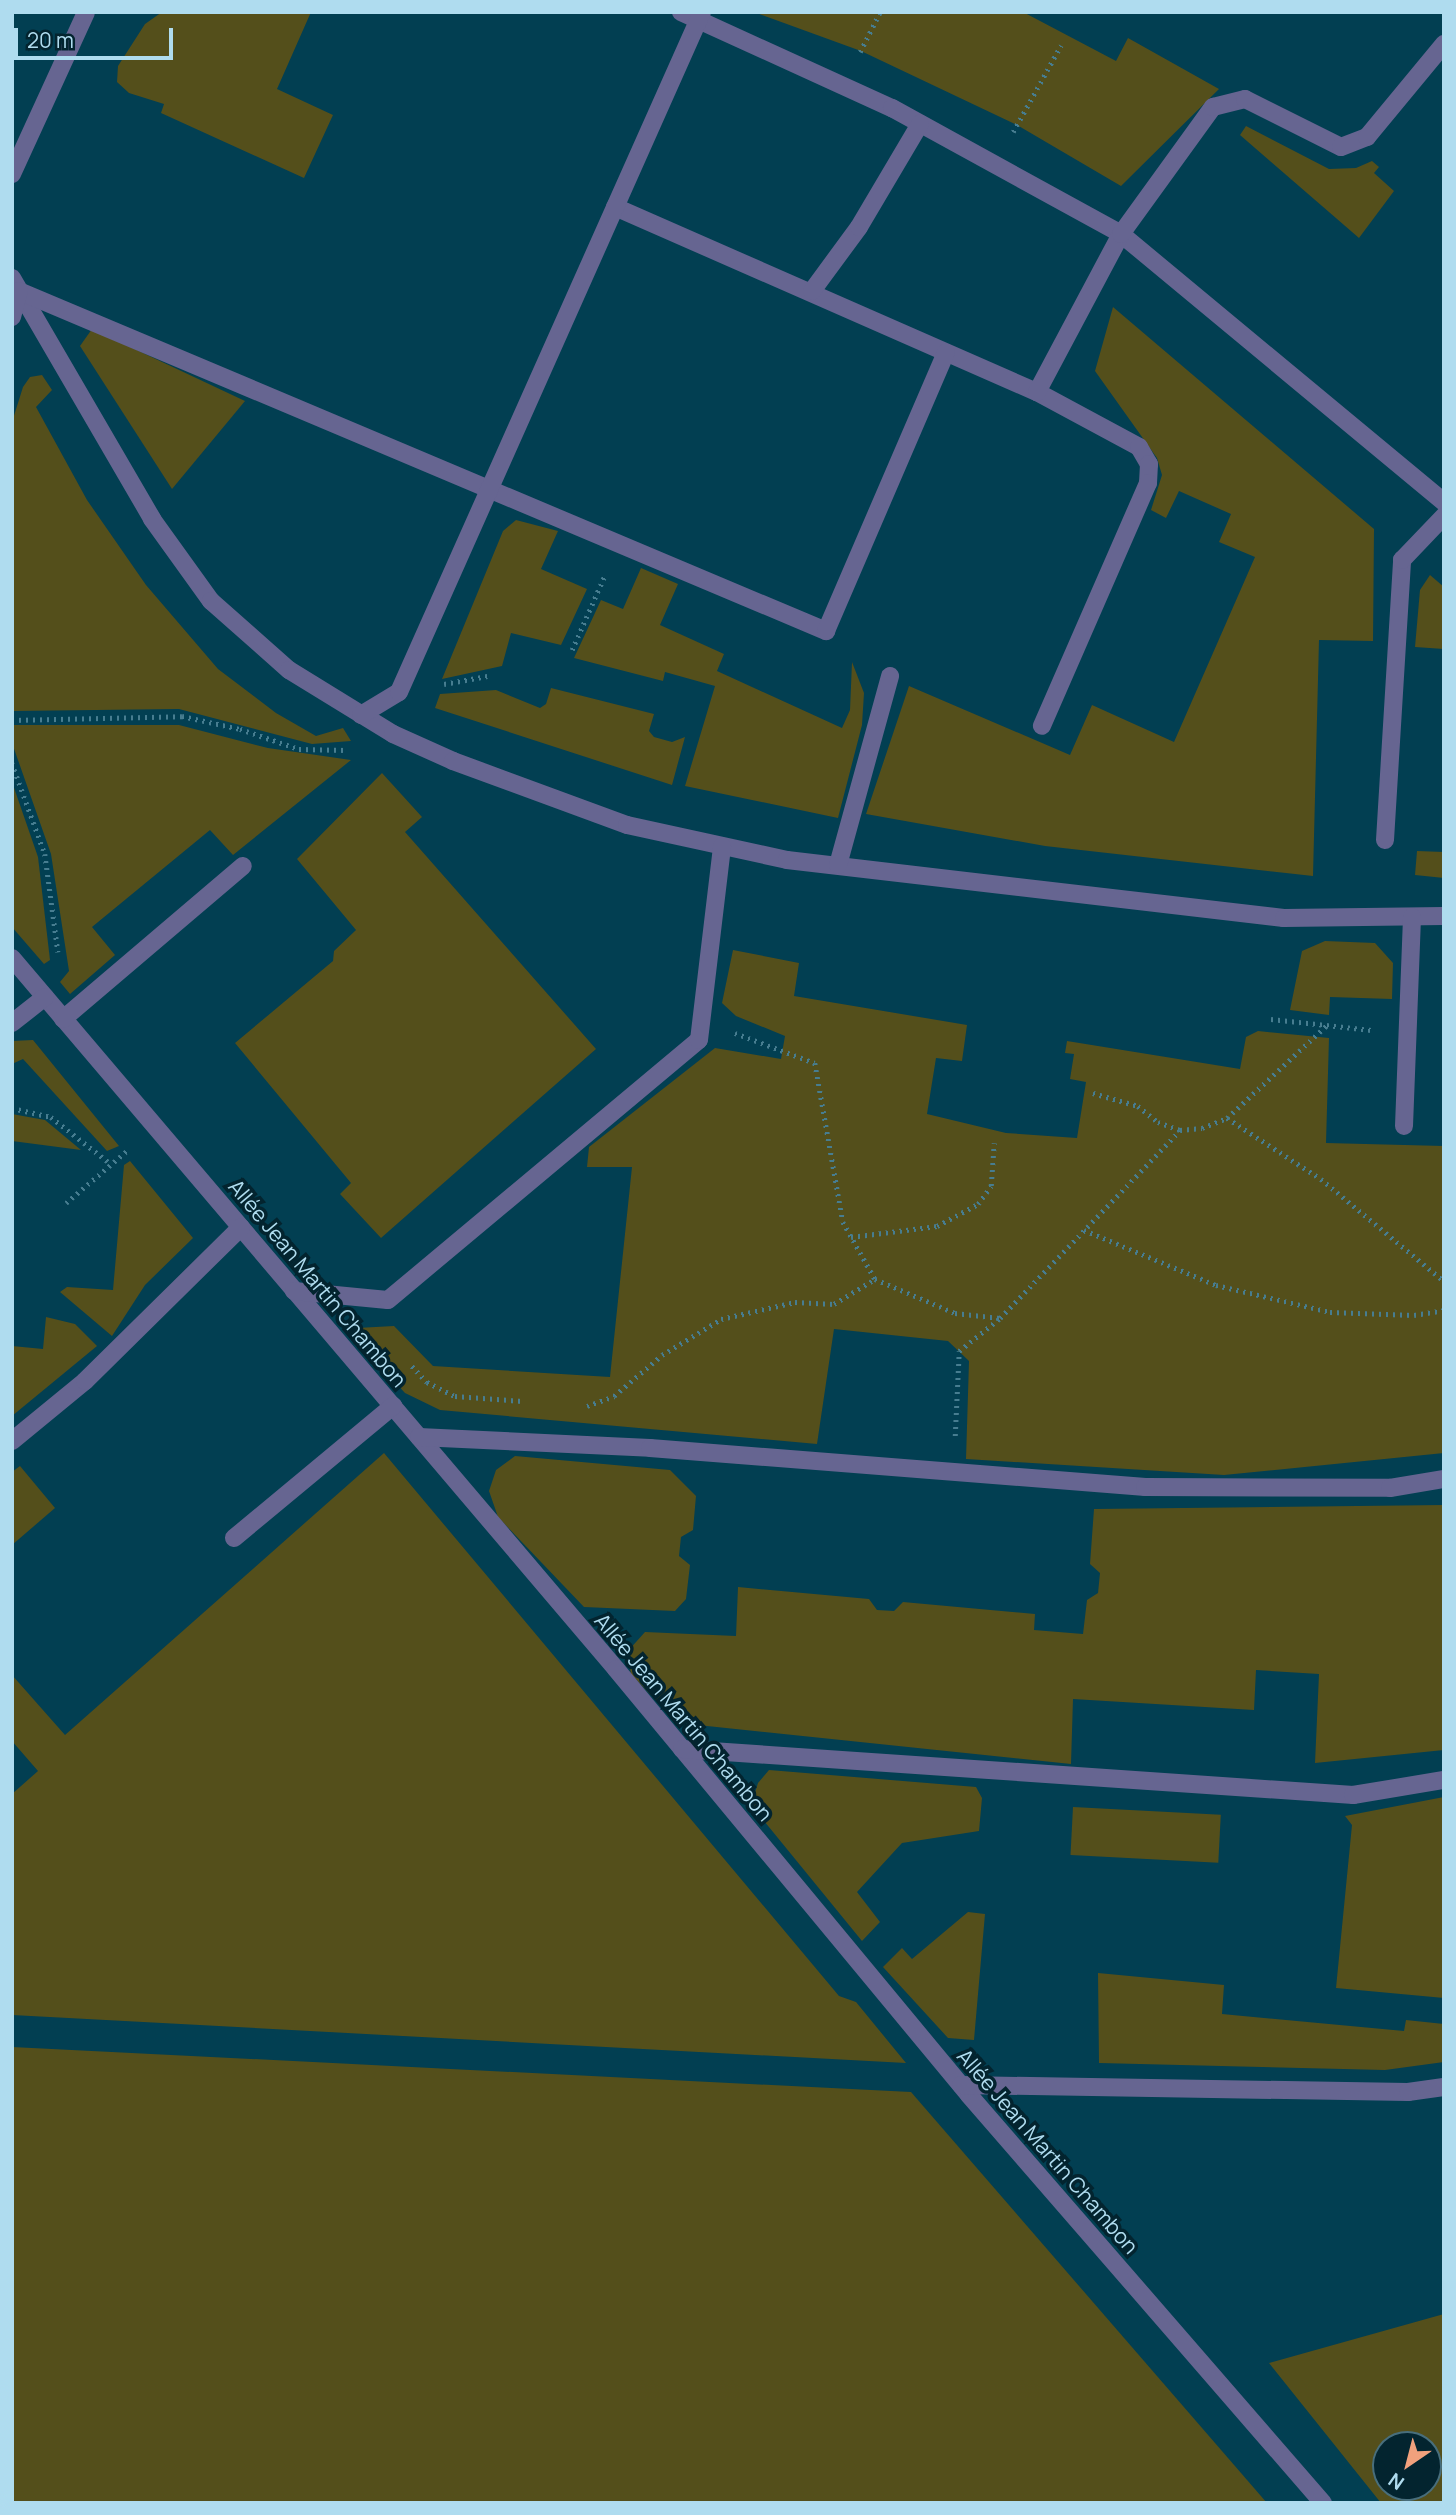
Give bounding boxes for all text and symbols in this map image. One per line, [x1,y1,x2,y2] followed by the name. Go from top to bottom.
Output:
[18,14,177,58] scale bar
[27,26,74,54] text: 20 m
[224,1174,412,1392] street label: Allée Jean Martin Chambon
[590,1608,778,1826] street label: Allée Jean Martin Chambon
[952,2043,1144,2259] street label: Allée Jean Martin Chambon
[1372,2431,1442,2501] north arrow
[1383,2467,1409,2496] text: N

